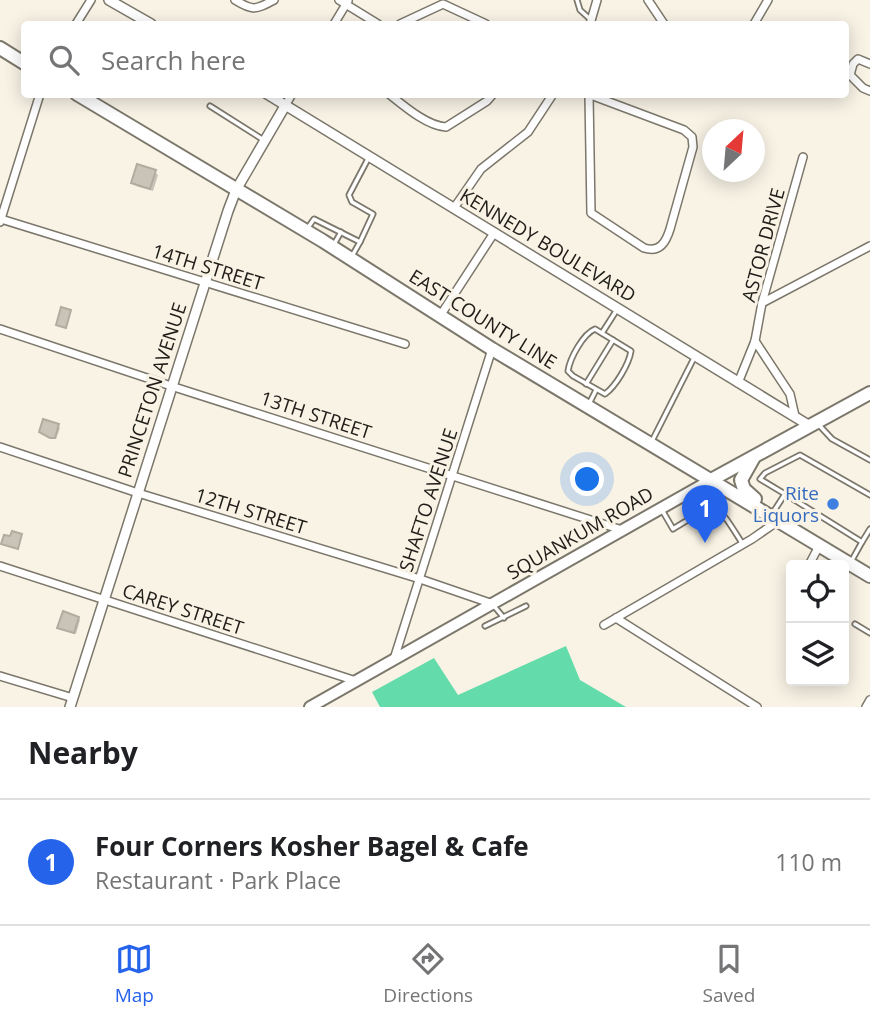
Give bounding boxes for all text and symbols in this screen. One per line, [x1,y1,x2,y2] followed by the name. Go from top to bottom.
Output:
[21,21,849,98] search box
[45,41,83,79] icon: search
[101,42,246,78] text: Search here
[702,119,765,182] north arrow
[455,182,641,308] street label: KENNEDY BOULEVARD
[735,185,791,305] street label: ASTOR DRIVE
[149,238,267,296] street label: 14TH STREET
[404,263,562,375] street label: EAST COUNTY LINE
[111,299,193,481] street label: PRINCETON AVENUE
[257,385,375,445] street label: 13TH STREET
[393,425,463,575] street label: SHAFTO AVENUE
[570,462,604,496] your location
[502,480,658,586] street label: SQUANKUM ROAD
[753,480,819,528] place label: Rite Liquors
[192,482,310,540] street label: 12TH STREET
[682,485,728,543] pin: 1
[825,496,841,512] marker: Rite Liquors
[786,560,849,686] map controls
[786,560,849,623] button: locate
[119,577,247,641] street label: CAREY STREET
[786,623,849,686] button: layers
[28,732,138,773] text: Nearby
[95,828,529,864] text: Four Corners Kosher Bagel & Cafe
[44,846,58,878] text: 1
[775,846,842,878] text: 110 m
[95,864,341,896] text: Restaurant · Park Place
[115,940,154,1008] tab: Map
[383,940,473,1008] tab: Directions
[703,940,755,1008] tab: Saved

